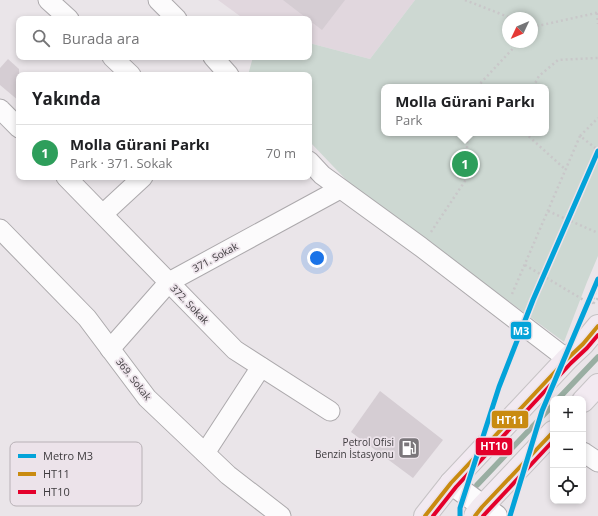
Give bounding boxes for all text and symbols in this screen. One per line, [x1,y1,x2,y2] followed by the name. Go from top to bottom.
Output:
[502,12,538,48] north arrow
[16,16,312,60] search box
[30,27,52,49] icon: search
[62,28,140,48] text: Burada ara
[381,84,549,136] popup
[32,87,101,110] text: Yakında
[395,91,535,111] text: Molla Gürani Parkı
[395,111,422,129] text: Park
[70,134,210,154] text: Molla Gürani Parkı
[41,144,49,162] text: 1
[266,144,296,162] text: 70 m
[452,149,478,179] pin: 1
[70,154,172,172] text: Park · 371. Sokak
[190,238,241,275] street label: 371. Sokak
[307,248,327,268] your location
[168,281,213,327] street label: 372. Sokak
[510,321,532,340] line badge: M3
[513,323,529,338] text: M3
[113,355,155,404] street label: 369. Sokak
[550,396,586,504] map controls
[550,396,586,432] button: +
[491,410,529,429] line badge: HT11
[496,412,524,427] text: HT11
[550,432,586,468] button: −
[315,435,394,461] place label: Petrol Ofisi Benzin İstasyonu
[396,435,422,461] fuel station icon: Petrol Ofisi Benzin İstasyonu
[475,437,513,456] line badge: HT10
[480,438,508,453] text: HT10
[10,442,142,506] legend
[43,448,93,463] text: Metro M3
[43,466,70,481] text: HT11
[550,468,586,504] button: locate
[43,484,70,499] text: HT10

